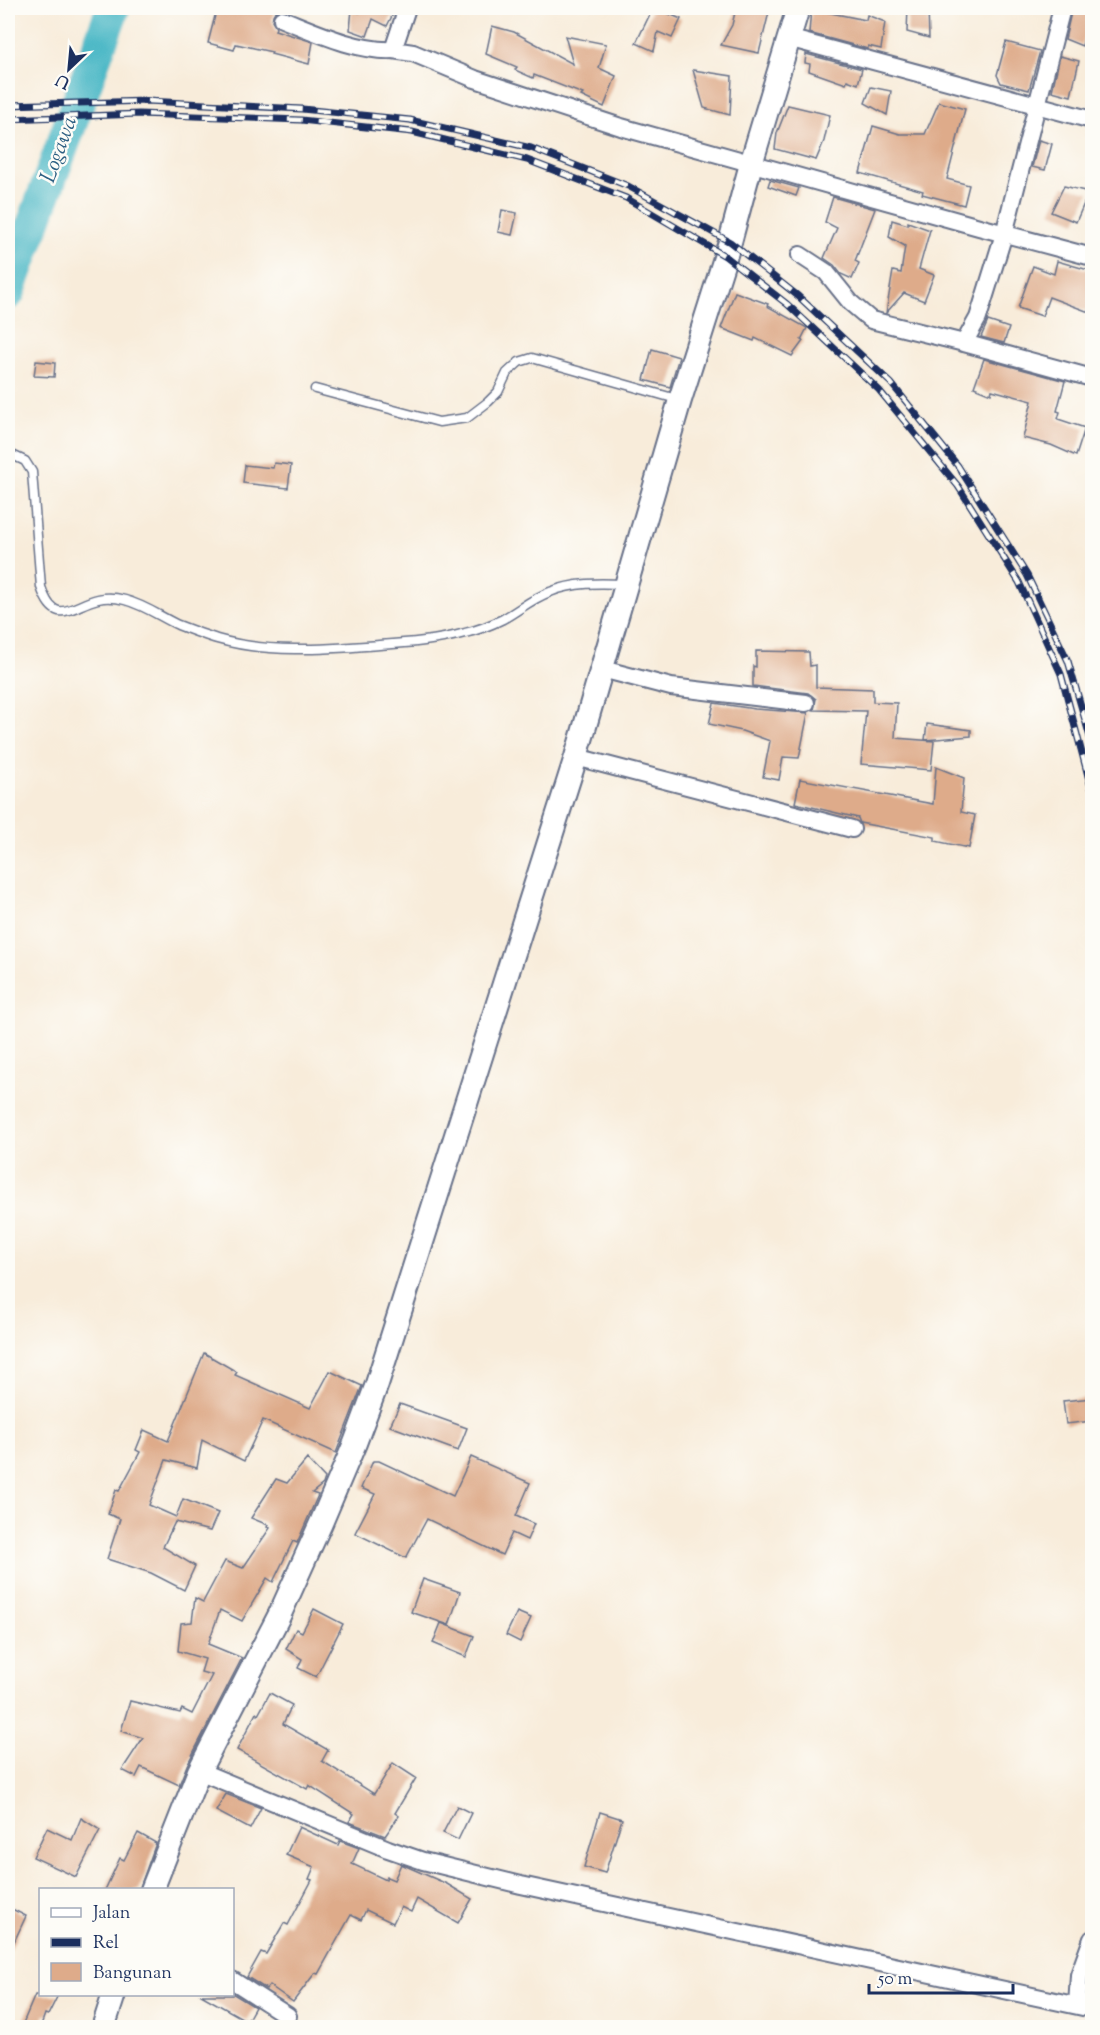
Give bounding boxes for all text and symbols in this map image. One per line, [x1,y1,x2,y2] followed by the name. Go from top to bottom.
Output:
[39,39,99,99] north arrow
[52,67,74,93] text: U
[33,112,87,188] water label: Logawa
[39,1888,234,1996] legend
[92,1901,131,1927] text: Jalan
[93,1931,119,1957] text: Rel
[869,1957,1013,1995] scale bar
[93,1961,172,1987] text: Bangunan
[877,1967,913,1993] text: 50 m

